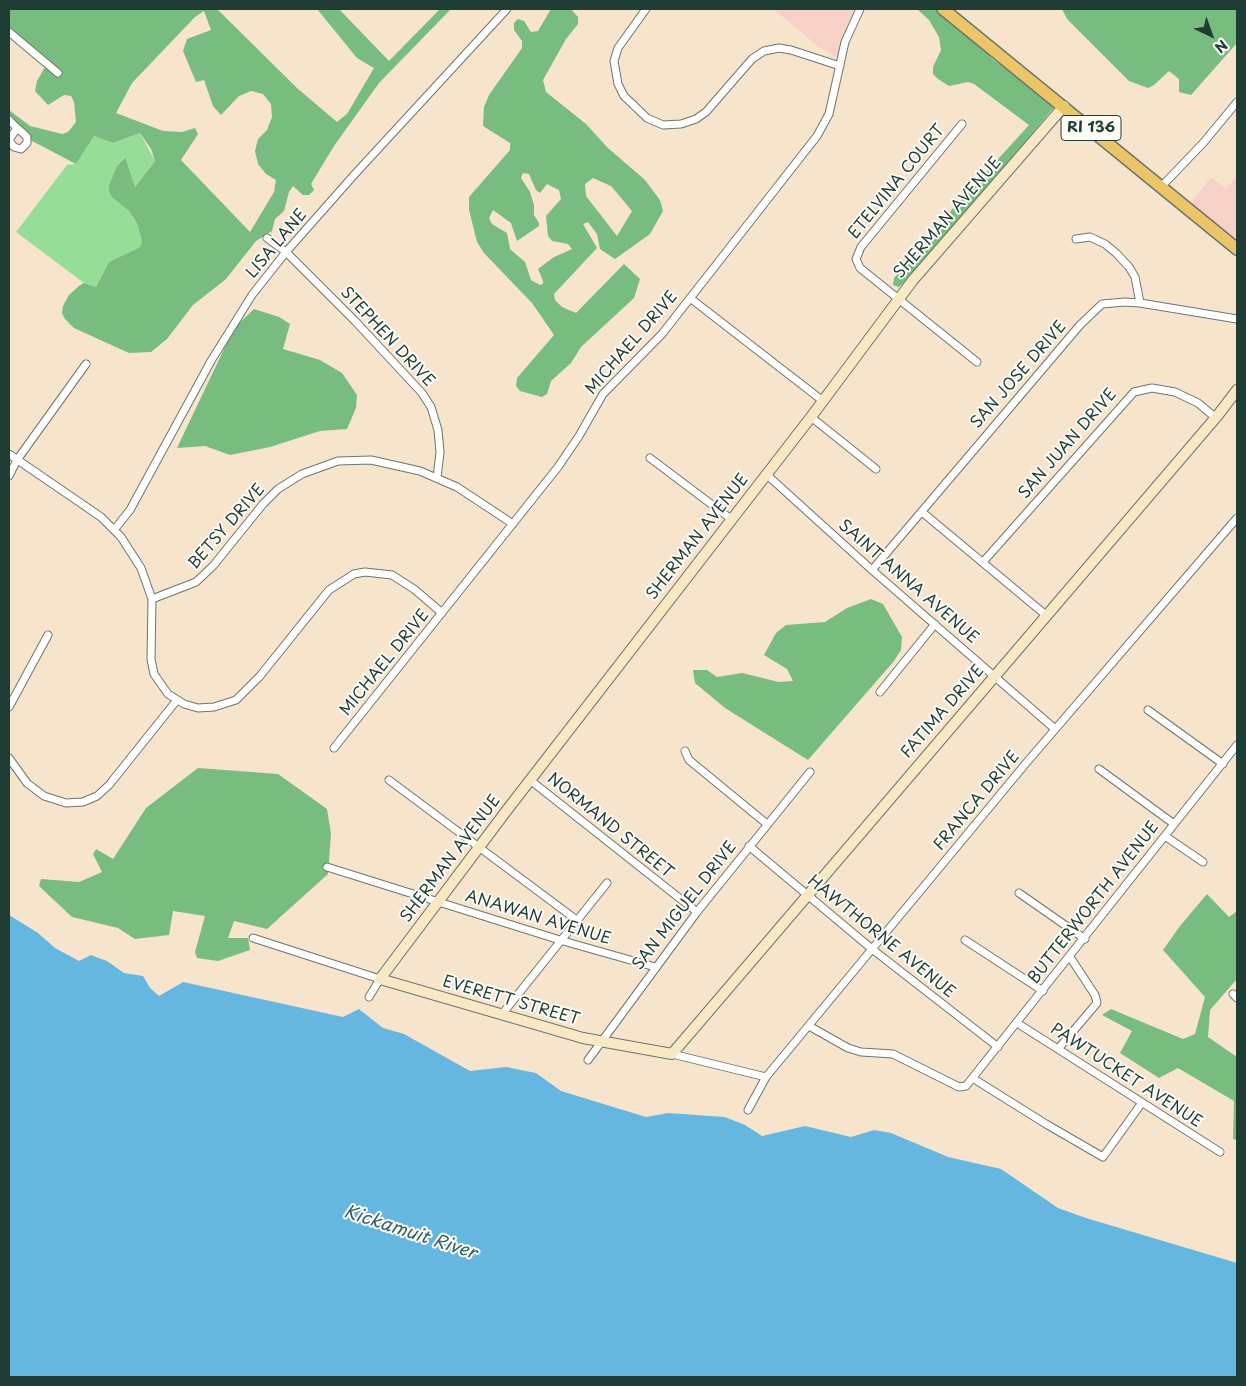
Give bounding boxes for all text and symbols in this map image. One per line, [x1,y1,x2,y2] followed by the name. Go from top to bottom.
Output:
[1186,10,1236,60] north arrow
[1210,35,1233,58] text: N
[1061,116,1121,140] road number: RI 136
[845,121,949,243] street label: ETELVINA COURT
[890,154,1006,282] street label: SHERMAN AVENUE
[243,206,311,282] street label: LISA LANE
[336,283,438,391] street label: STEPHEN DRIVE
[582,287,682,399] street label: MICHAEL DRIVE
[967,318,1071,432] street label: SAN JOSE DRIVE
[1015,385,1121,503] street label: SAN JUAN DRIVE
[643,470,753,604] street label: SHERMAN AVENUE
[185,481,269,573] street label: BETSY DRIVE
[834,516,982,648] street label: SAINT ANNA AVENUE
[336,606,434,720] street label: MICHAEL DRIVE
[897,662,989,762] street label: FATIMA DRIVE
[930,748,1024,854] street label: FRANCA DRIVE
[543,769,677,883] street label: NORMAND STREET
[397,792,505,926] street label: SHERMAN AVENUE
[1025,818,1163,988] street label: BUTTERWORTH AVENUE
[629,838,741,974] street label: SAN MIGUEL DRIVE
[803,872,959,1002] street label: HAWTHORNE AVENUE
[463,887,613,949] street label: ANAWAN AVENUE
[440,972,582,1030] street label: EVERETT STREET
[1047,1020,1205,1132] street label: PAWTUCKET AVENUE
[341,1201,479,1265] water label: Kickamuit River

